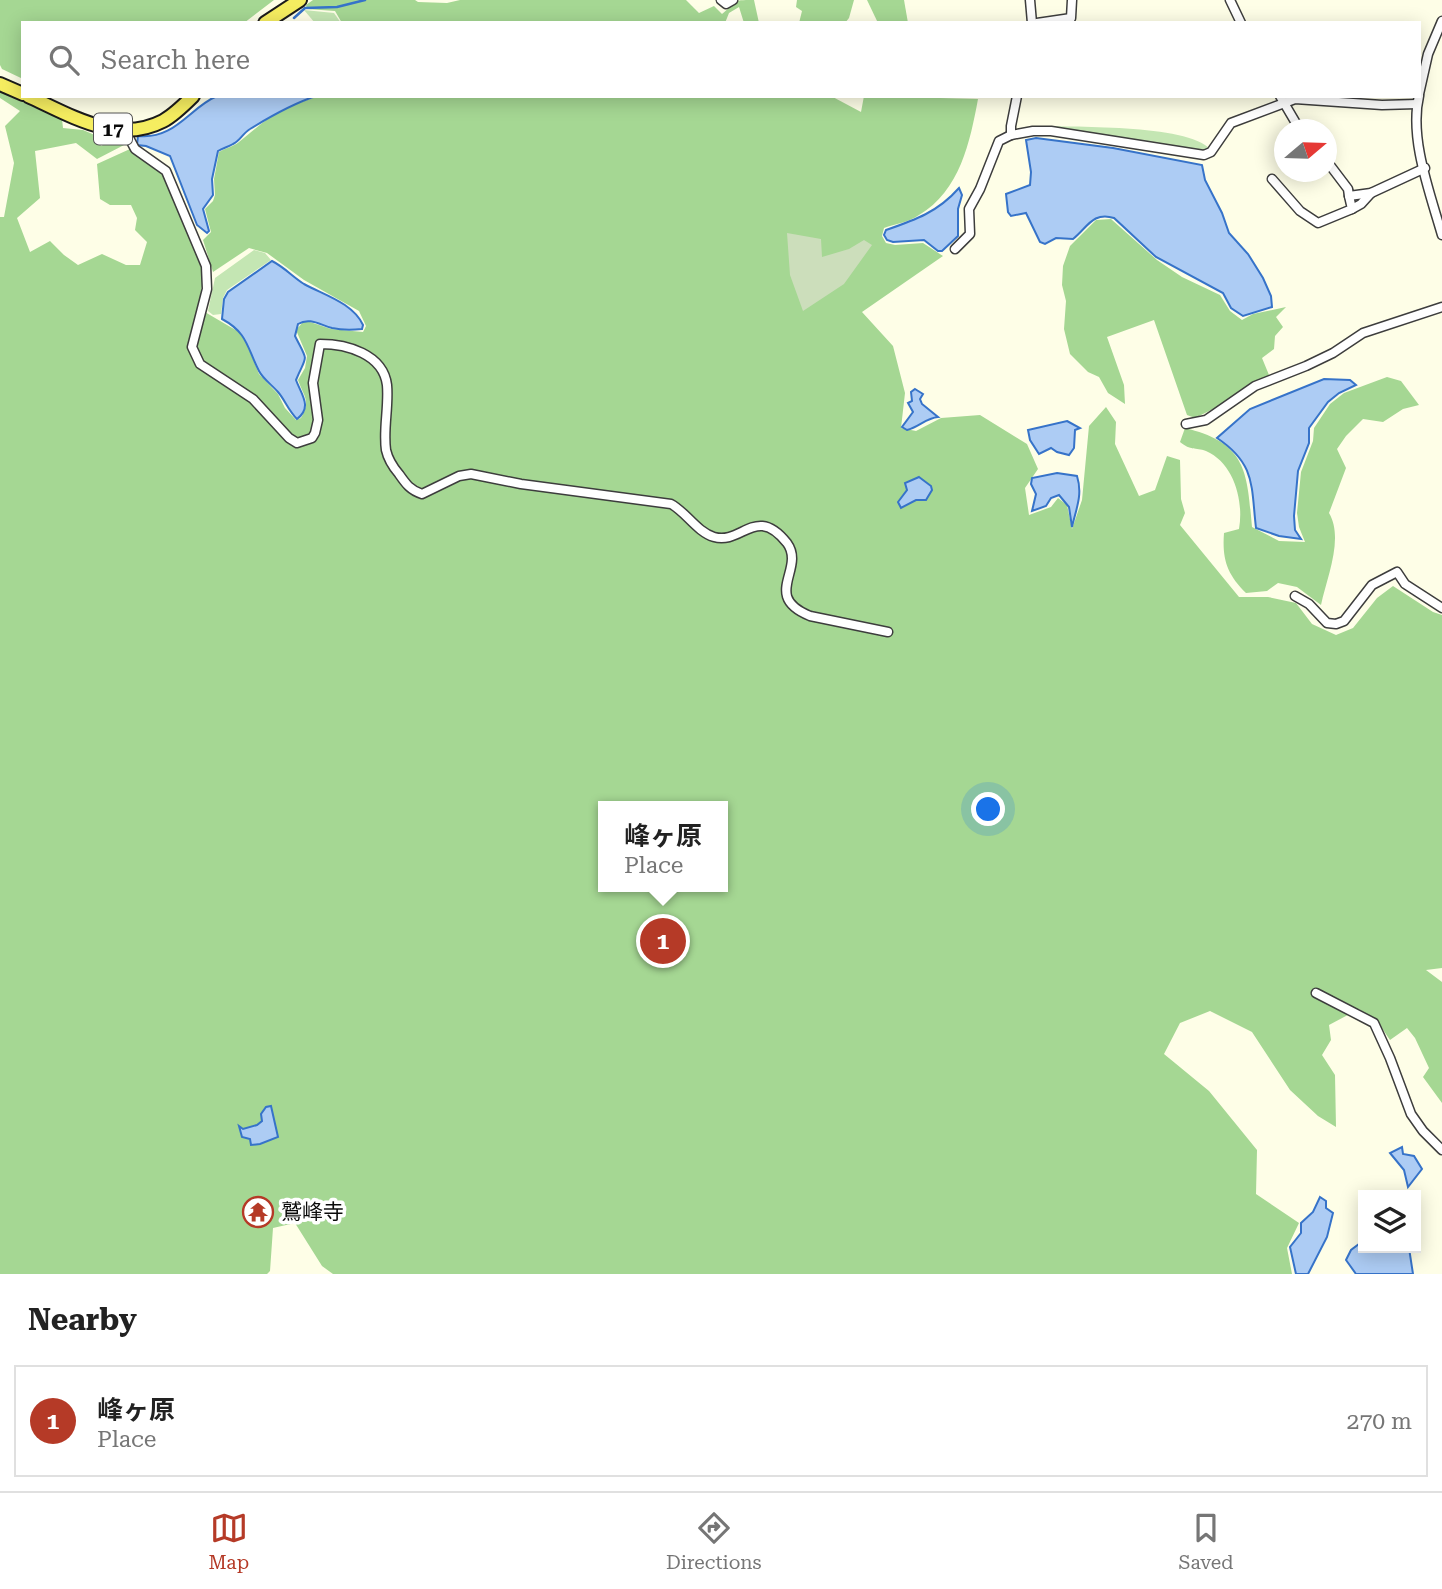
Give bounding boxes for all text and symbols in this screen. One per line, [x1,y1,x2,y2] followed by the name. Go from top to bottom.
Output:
[21,21,1421,98] search box
[45,41,83,79] icon: search
[101,45,250,75] text: Search here
[94,113,132,144] road number: 17
[1274,119,1337,182] north arrow
[971,792,1005,826] your location
[598,801,728,892] popup
[624,821,702,851] text: 峰ヶ原
[624,852,683,879] text: Place
[640,915,686,967] pin: 1
[1358,1190,1421,1253] map controls
[1358,1190,1421,1253] button: layers
[241,1195,275,1229] temple icon: 鷲峰寺
[281,1200,344,1224] place label: 鷲峰寺
[28,1302,137,1337] text: Nearby
[97,1395,175,1425] text: 峰ヶ原
[47,1408,59,1435] text: 1
[1347,1408,1412,1435] text: 270 m
[97,1426,156,1453] text: Place
[208,1509,249,1574] tab: Map
[666,1509,762,1574] tab: Directions
[1178,1509,1234,1574] tab: Saved

